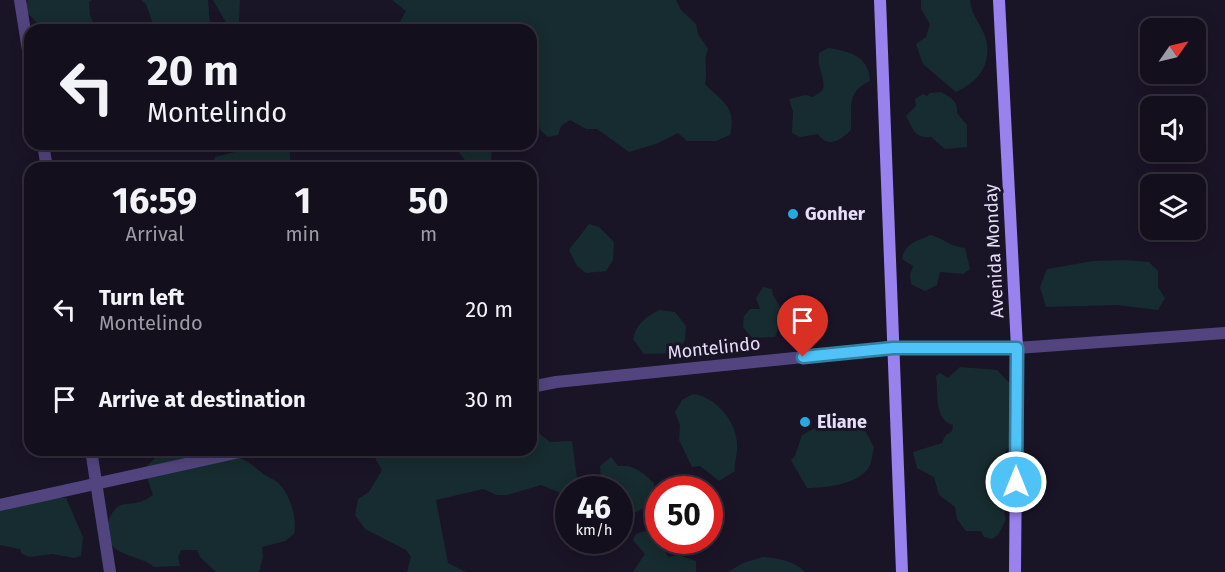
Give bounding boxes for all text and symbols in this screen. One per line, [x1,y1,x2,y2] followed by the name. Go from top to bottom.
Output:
[1140,18,1206,84] north arrow
[1140,18,1206,240] map controls
[147,46,239,96] text: 20 m
[48,48,126,126] icon: left
[1140,96,1206,162] button: sound
[147,97,287,129] text: Montelindo
[1140,174,1206,240] button: layers
[112,179,197,223] text: 16:59
[294,179,311,223] text: 1
[408,179,449,223] text: 50
[979,183,1008,319] street label: Avenida Monday
[805,203,866,225] place label: Gonher
[786,207,800,221] marker: Gonher
[125,222,184,246] text: Arrival
[285,222,320,246] text: min
[420,222,437,246] text: m
[99,284,184,311] text: Turn left
[48,293,81,326] icon: left
[777,295,828,357] pin
[465,296,513,323] text: 20 m
[786,304,819,337] icon: arrive
[99,311,203,335] text: Montelindo
[666,332,762,364] street label: Montelindo
[48,383,81,416] icon: arrive
[99,386,306,413] text: Arrive at destination
[465,386,513,413] text: 30 m
[817,411,867,433] place label: Eliane
[798,415,812,429] marker: Eliane
[984,450,1048,514] position arrow
[645,476,723,554] speed limit sign: 50
[577,490,611,526] text: 46
[575,521,613,539] text: km/h

